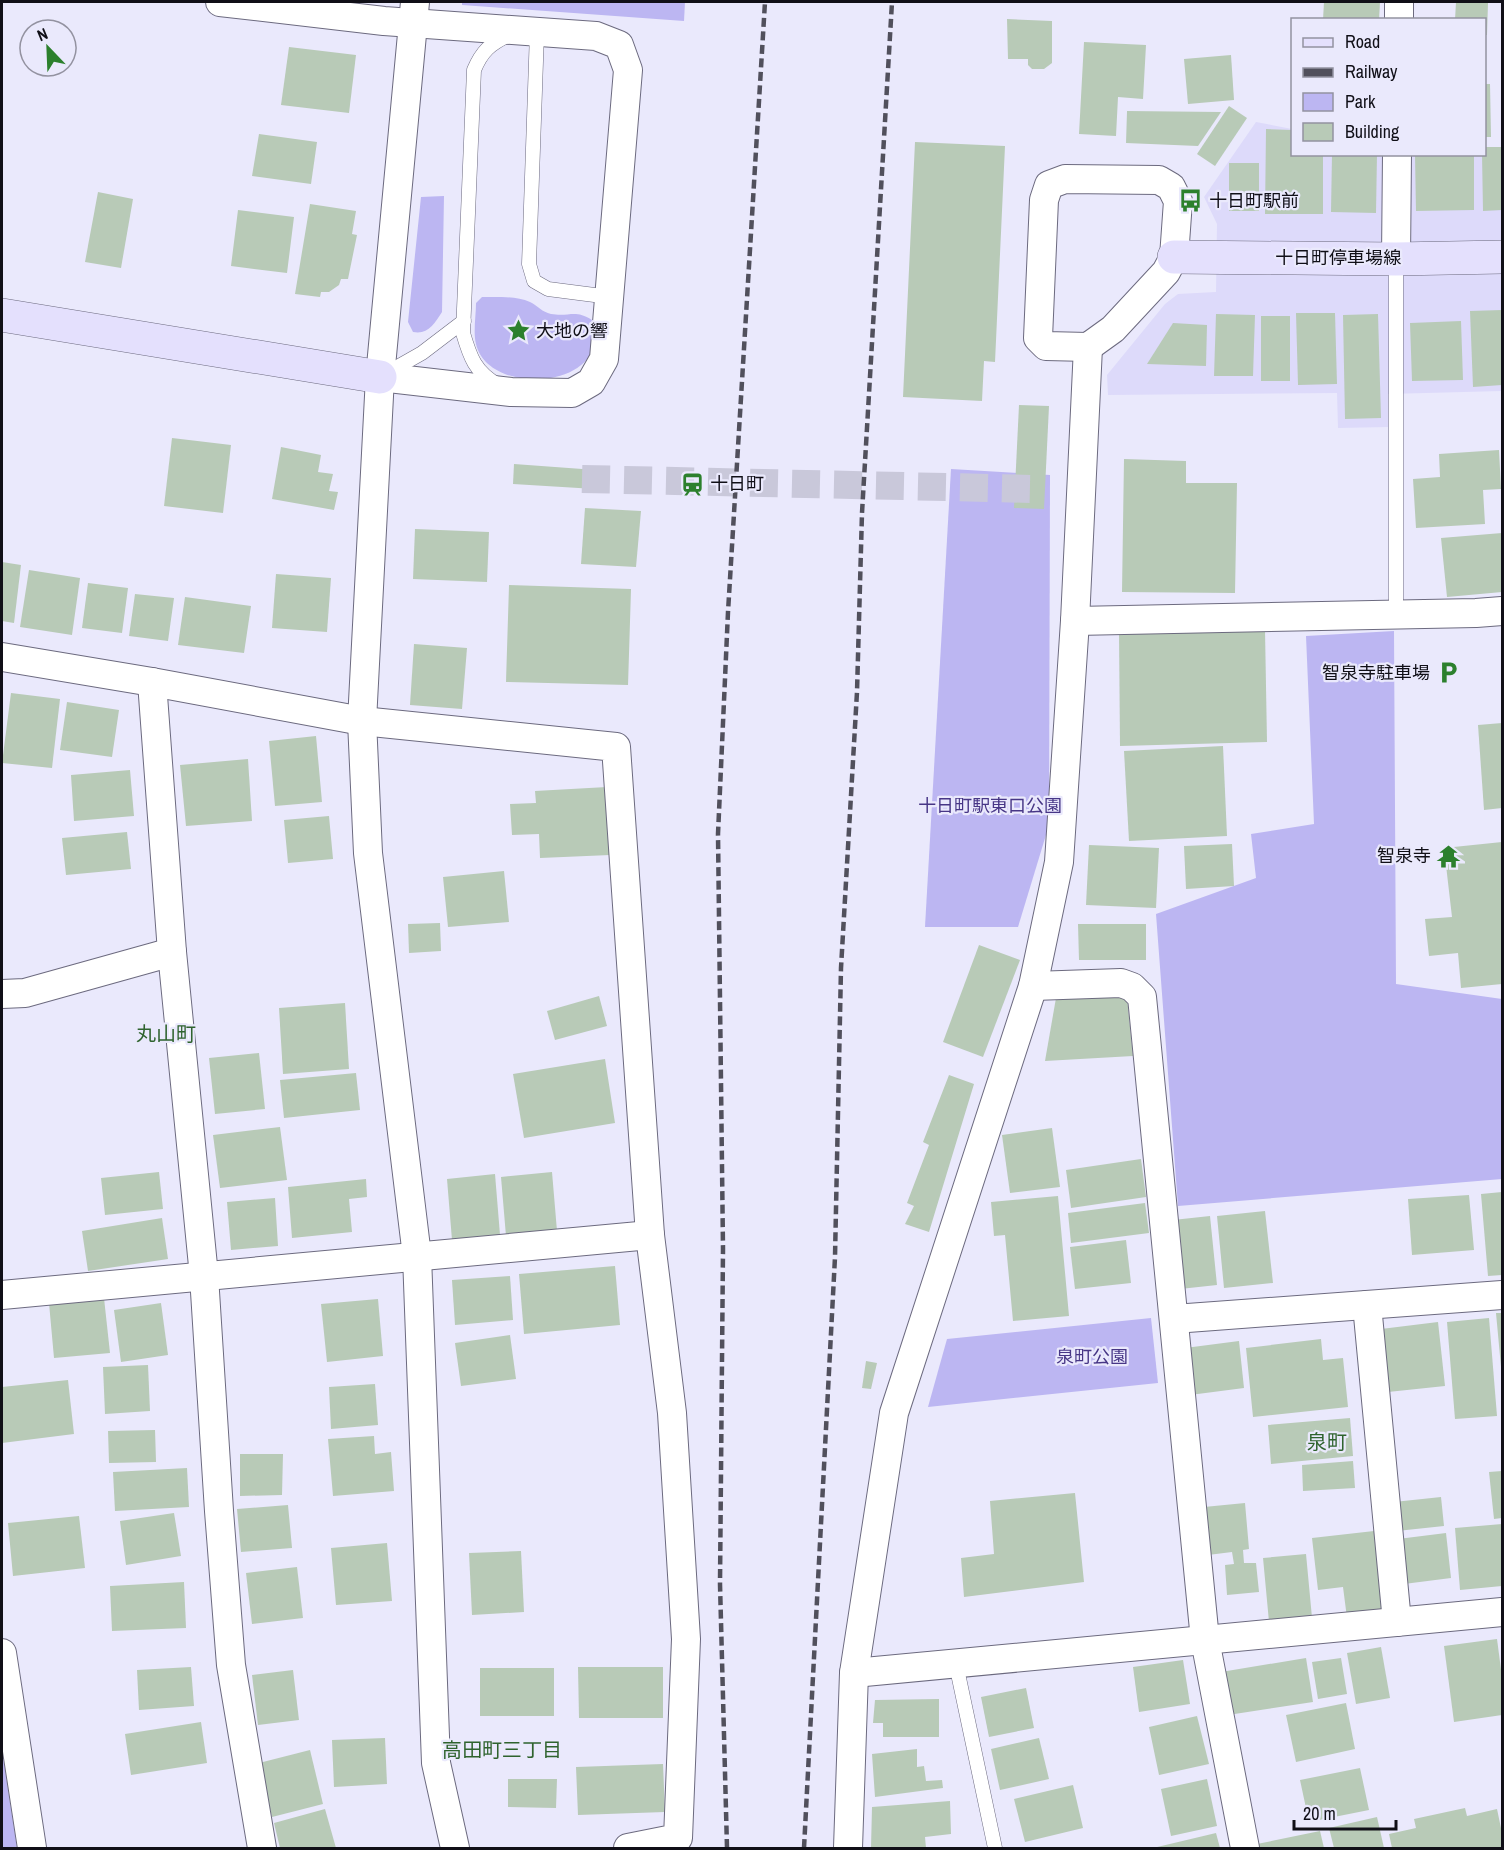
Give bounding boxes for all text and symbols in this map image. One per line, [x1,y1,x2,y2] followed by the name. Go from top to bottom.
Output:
[18,18,78,78] north arrow
[1291,18,1486,156] legend
[33,22,51,46] text: N
[1345,29,1380,54] text: Road
[1345,59,1398,84] text: Railway
[1345,89,1376,114] text: Park
[1345,119,1400,144] text: Building
[1178,188,1204,214] bus stop icon: 十日町駅前
[1209,188,1299,213] place label: 十日町駅前
[1275,245,1401,270] street label: 十日町停車場線
[505,318,531,344] place icon: 大地の響
[536,318,608,343] place label: 大地の響
[679,471,705,497] station icon: 十日町
[710,471,764,496] place label: 十日町
[1322,660,1430,685] place label: 智泉寺駐車場
[1435,660,1461,686] parking icon: 智泉寺駐車場
[918,793,1062,818] park label: 十日町駅東口公園
[1377,843,1431,868] place label: 智泉寺
[1436,843,1462,869] temple icon: 智泉寺
[136,1020,196,1047] district label: 丸山町
[1056,1344,1128,1369] park label: 泉町公園
[1307,1428,1347,1455] district label: 泉町
[442,1736,562,1763] district label: 高田町三丁目
[1294,1793,1396,1831] scale bar
[1303,1801,1336,1826] text: 20 m

